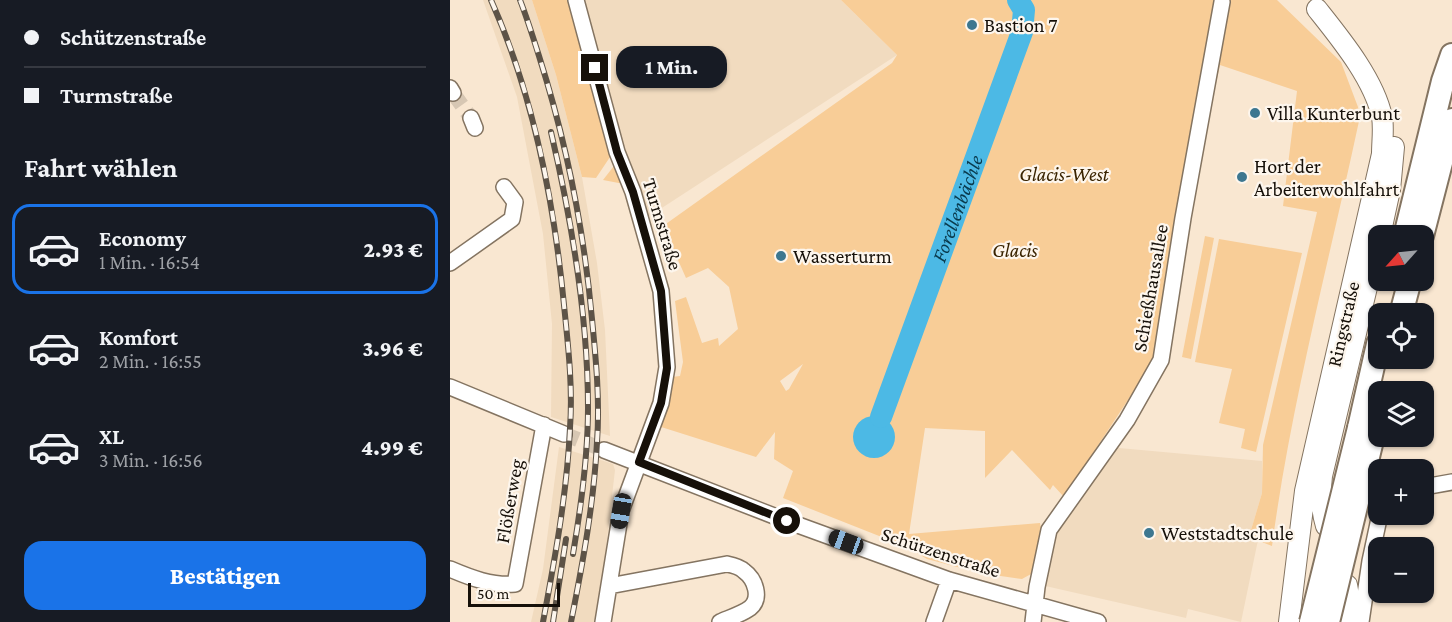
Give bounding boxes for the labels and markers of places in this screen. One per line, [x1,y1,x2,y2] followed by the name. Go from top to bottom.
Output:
[984,14,1058,36] place label: Bastion 7
[965,18,979,32] marker: Bastion 7
[1267,102,1400,124] place label: Villa Kunterbunt
[1248,106,1262,120] marker: Villa Kunterbunt
[1254,155,1400,200] place label: Hort der Arbeiterwohlfahrt
[1235,170,1249,184] marker: Hort der Arbeiterwohlfahrt
[793,245,892,267] place label: Wasserturm
[774,249,788,263] marker: Wasserturm
[1161,522,1294,544] place label: Weststadtschule
[1142,526,1156,540] marker: Weststadtschule

